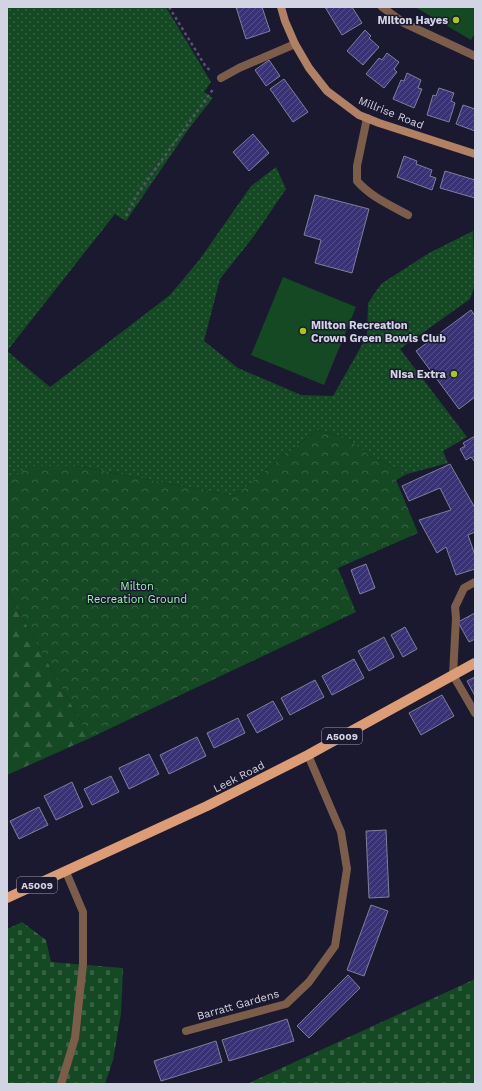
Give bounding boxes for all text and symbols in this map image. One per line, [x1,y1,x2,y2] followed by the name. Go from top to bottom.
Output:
[378,14,448,27] place label: Milton Hayes
[451,15,461,25] marker: Milton Hayes
[356,94,426,132] street label: Millrise Road
[311,319,446,345] place label: Milton Recreation Crown Green Bowls Club
[298,326,308,336] marker: Milton Recreation Crown Green Bowls Club
[390,368,447,381] place label: Nisa Extra
[449,369,459,379] marker: Nisa Extra
[87,580,187,606] park label: Milton Recreation Ground
[322,728,362,744] road number: A5009
[211,759,267,795] street label: Leek Road
[17,877,57,893] road number: A5009
[195,987,281,1023] street label: Barratt Gardens

